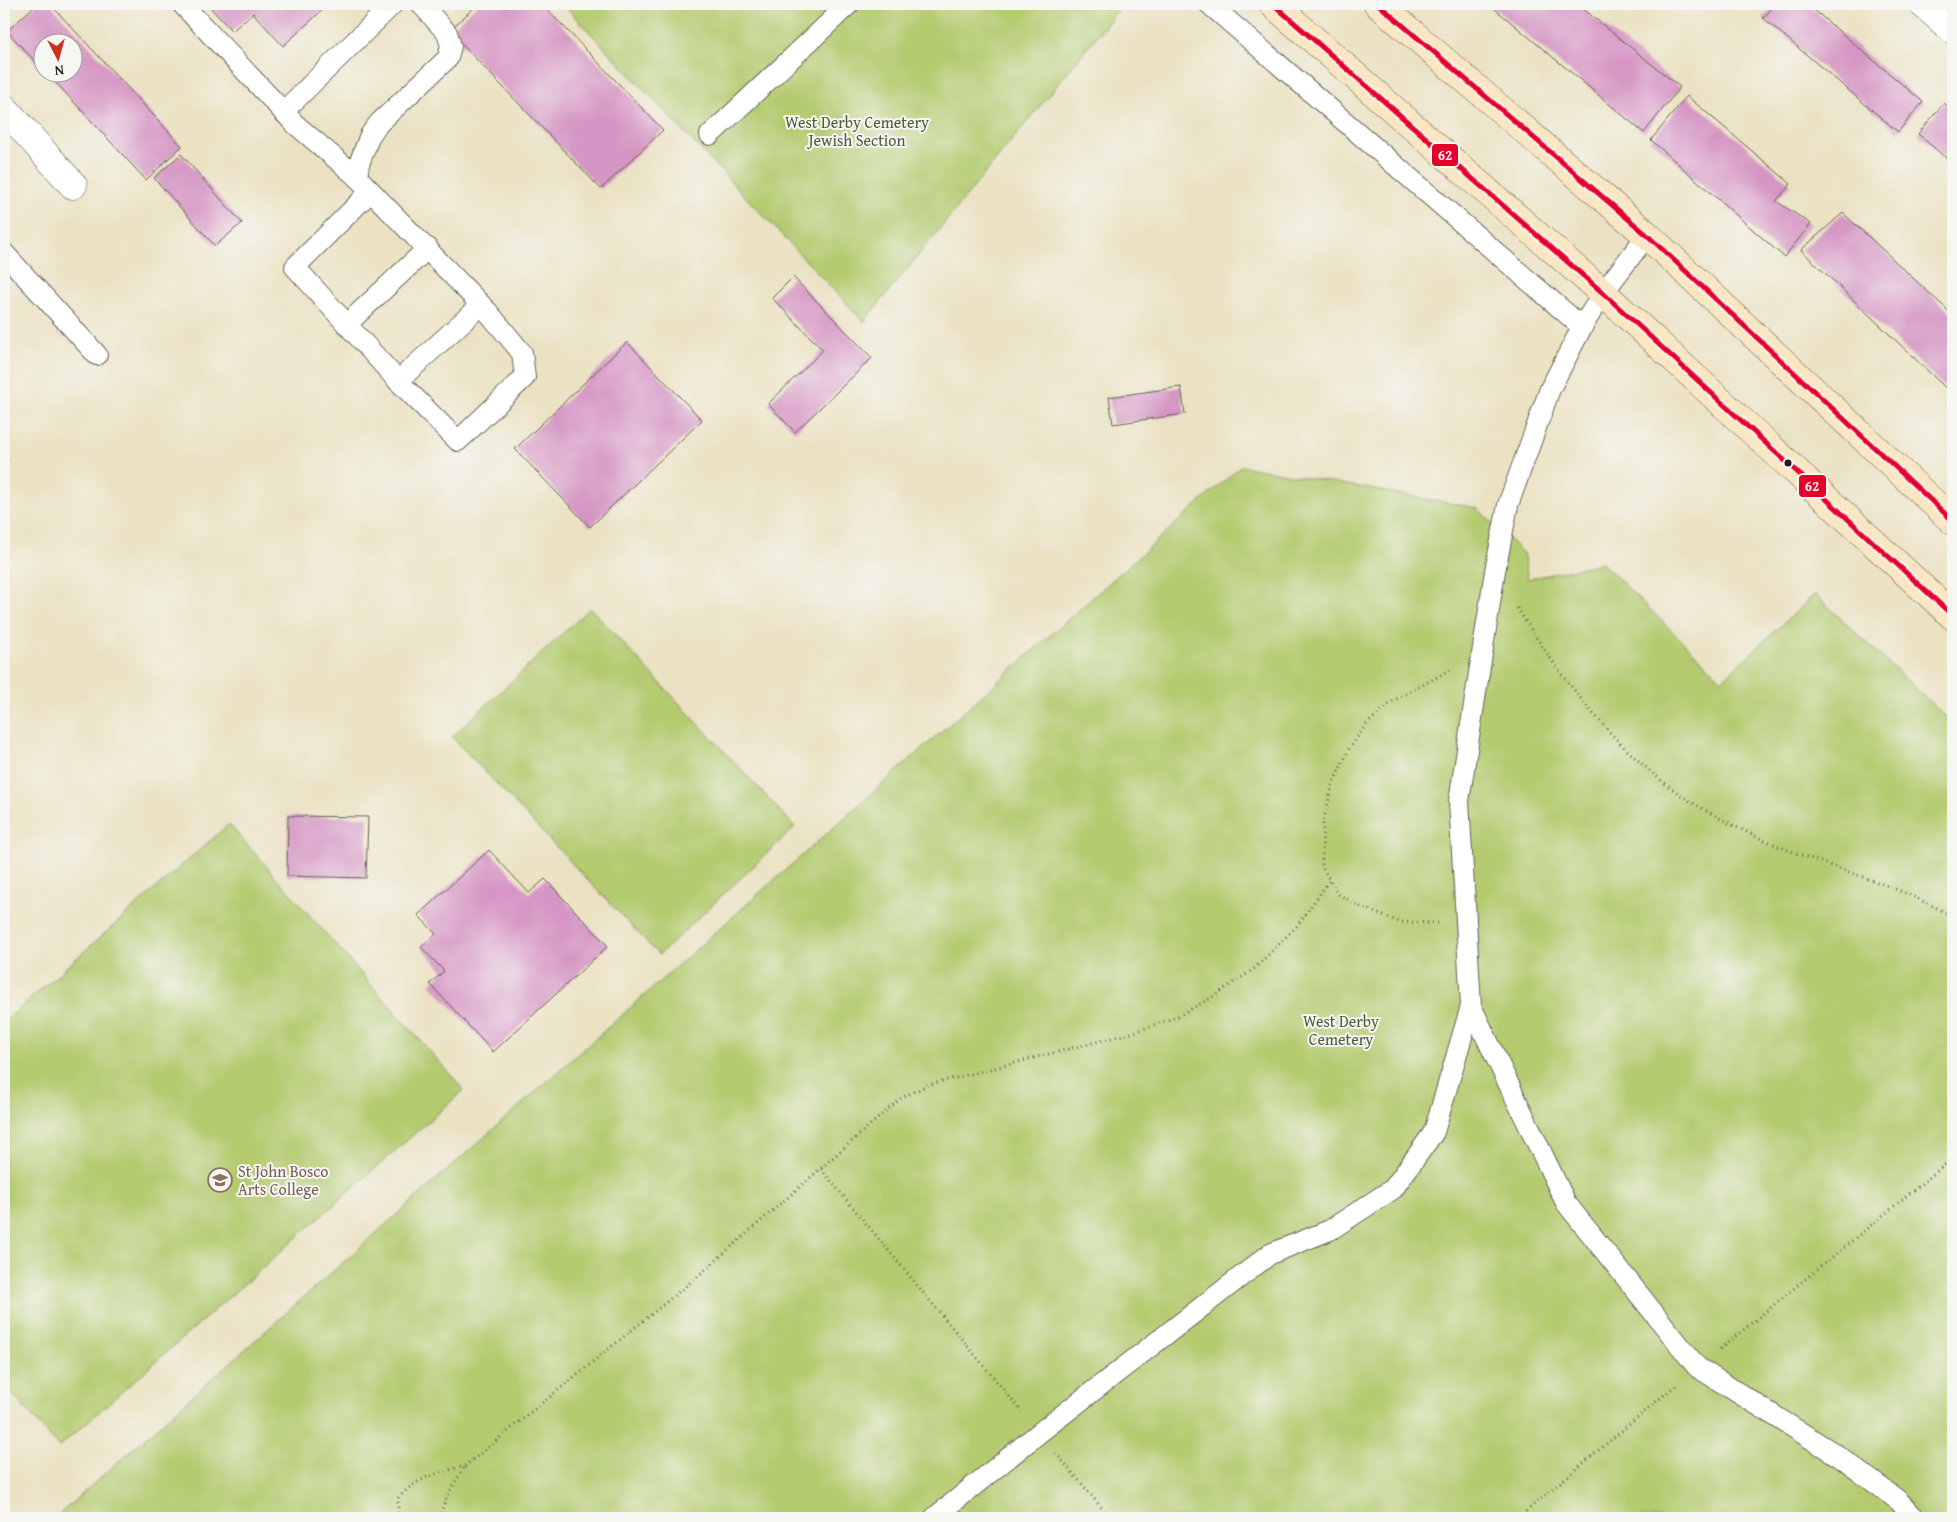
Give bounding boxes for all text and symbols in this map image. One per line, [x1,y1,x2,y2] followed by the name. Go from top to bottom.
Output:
[32,32,82,82] north arrow
[53,60,65,81] text: N
[785,110,929,152] park label: West Derby Cemetery Jewish Section
[1431,143,1459,167] line badge: 62
[1438,145,1452,165] text: 62
[1783,458,1793,468] unlabelled marker
[1798,474,1827,498] line badge: 62
[1805,476,1819,496] text: 62
[1303,1009,1379,1051] park label: West Derby Cemetery
[238,1159,329,1201] place label: St John Bosco Arts College
[207,1167,233,1193] school or university icon: St John Bosco Arts College

